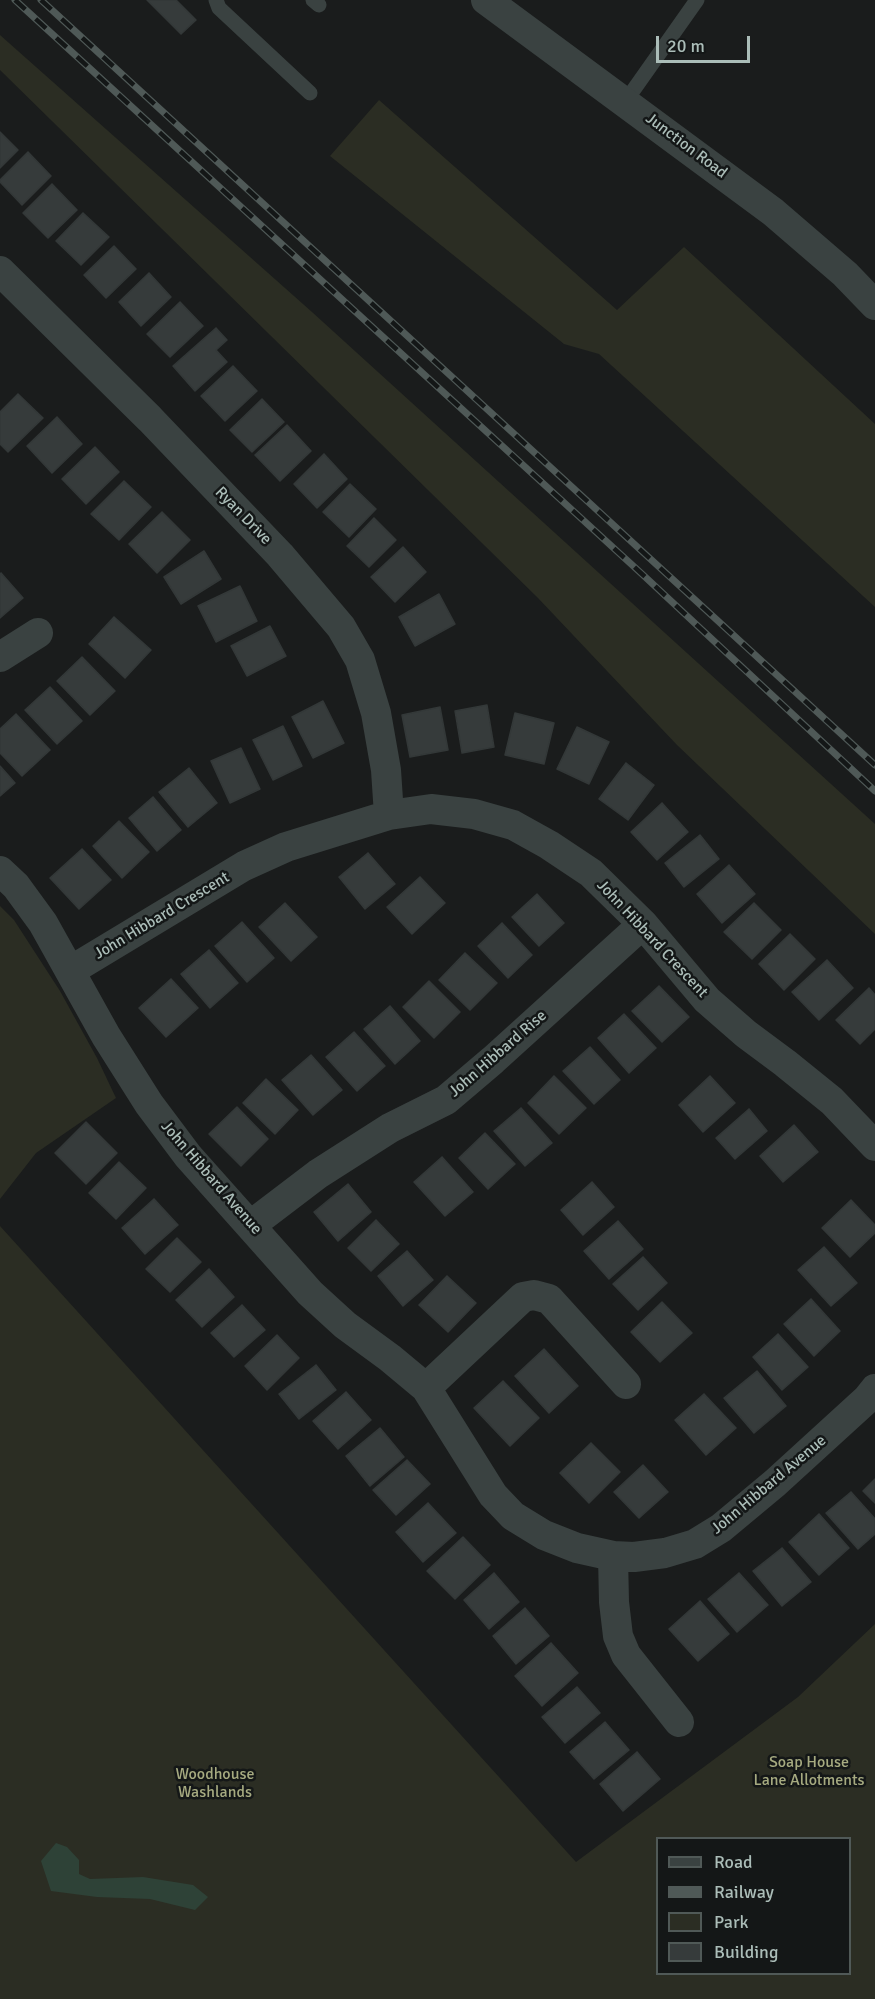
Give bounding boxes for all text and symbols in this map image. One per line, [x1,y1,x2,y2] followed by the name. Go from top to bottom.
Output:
[659,24,754,62] scale bar
[667,35,705,57] text: 20 m
[641,109,731,183] street label: Junction Road
[211,483,275,549] street label: Ryan Drive
[91,868,233,964] street label: John Hibbard Crescent
[592,876,712,1002] street label: John Hibbard Crescent
[445,1006,551,1102] street label: John Hibbard Rise
[156,1117,266,1239] street label: John Hibbard Avenue
[708,1431,830,1539] street label: John Hibbard Avenue
[753,1753,865,1791] park label: Soap House Lane Allotments
[176,1765,254,1803] park label: Woodhouse Washlands
[656,1837,851,1975] legend
[714,1851,753,1873] text: Road
[714,1881,774,1903] text: Railway
[714,1911,749,1933] text: Park
[714,1941,778,1963] text: Building

